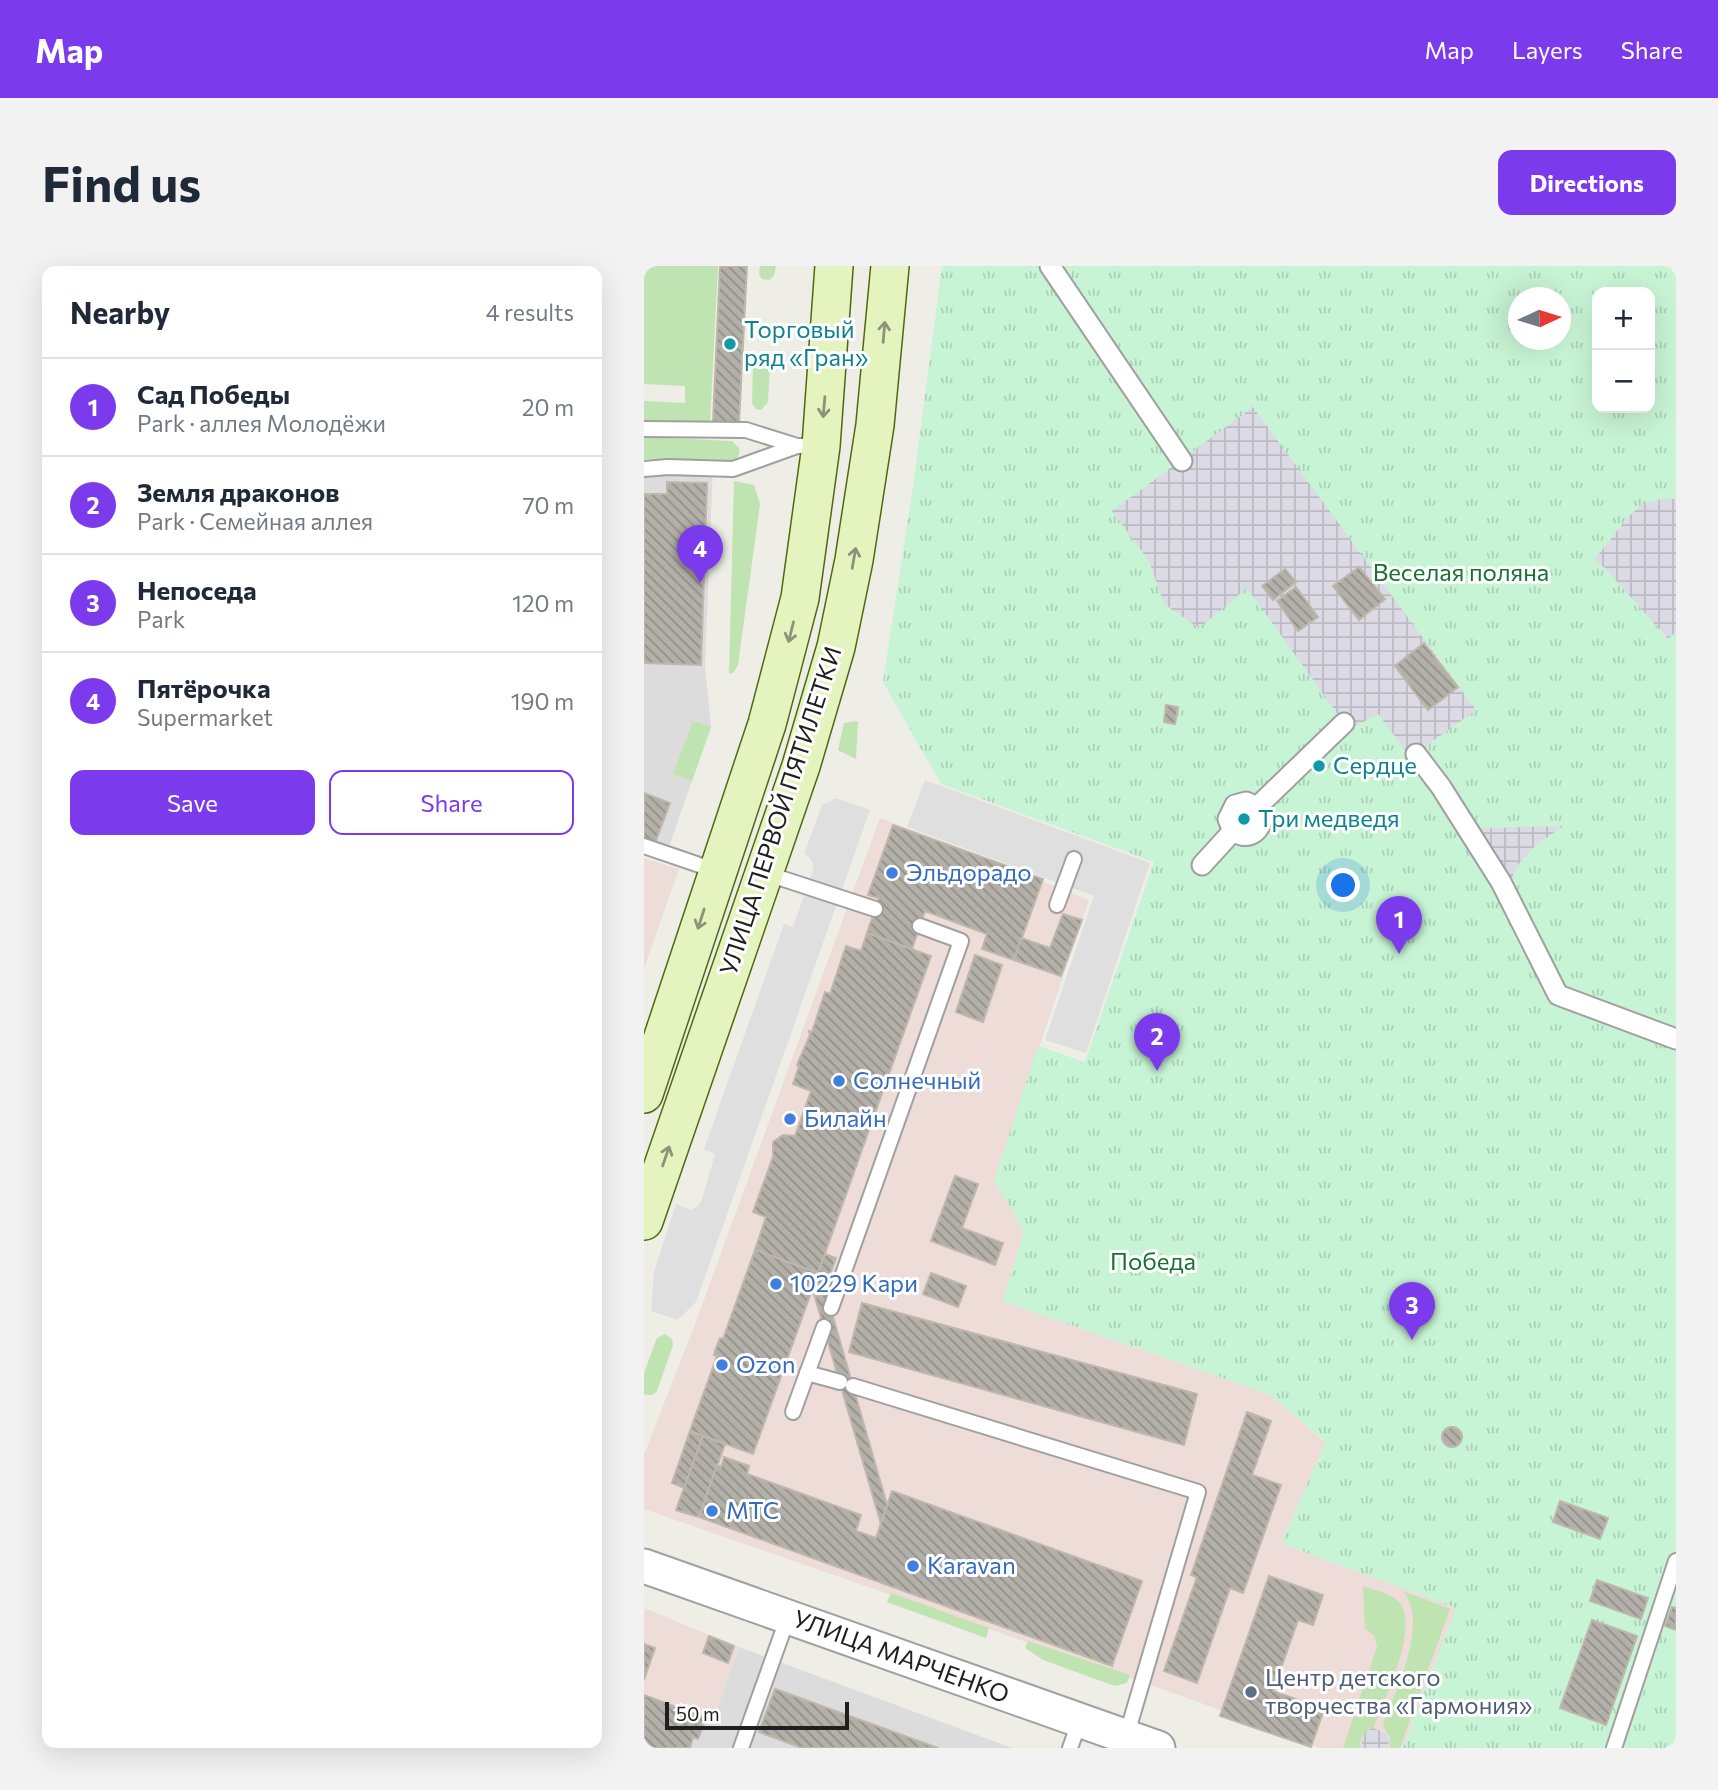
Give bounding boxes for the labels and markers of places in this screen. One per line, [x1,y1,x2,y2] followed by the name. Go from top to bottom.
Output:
[744,314,868,371] place label: Торговый ряд «Гран»
[722,336,738,352] marker: Торговый ряд «Гран»
[677,525,723,583] pin: 4
[1333,750,1417,779] place label: Сердце
[1311,758,1327,774] marker: Сердце
[1258,803,1400,832] place label: Три медведя
[1236,811,1252,827] marker: Три медведя
[906,857,1032,886] place label: Эльдорадо
[884,865,900,881] marker: Эльдорадо
[1376,896,1422,954] pin: 1
[1134,1013,1180,1071] pin: 2
[853,1065,981,1094] place label: Солнечный
[831,1073,847,1089] marker: Солнечный
[804,1103,887,1132] place label: Билайн
[782,1111,798,1127] marker: Билайн
[790,1268,918,1297] place label: 10229 Кари
[768,1276,784,1292] marker: 10229 Кари
[1389,1282,1435,1340] pin: 3
[736,1349,796,1378] place label: Ozon
[714,1357,730,1373] marker: Ozon
[726,1495,779,1524] place label: МТС
[704,1503,720,1519] marker: МТС
[927,1550,1016,1579] place label: Karavan
[905,1558,921,1574] marker: Karavan
[1265,1662,1532,1719] place label: Центр детского творчества «Гармония»
[1243,1684,1259,1700] marker: Центр детского творчества «Гармония»

